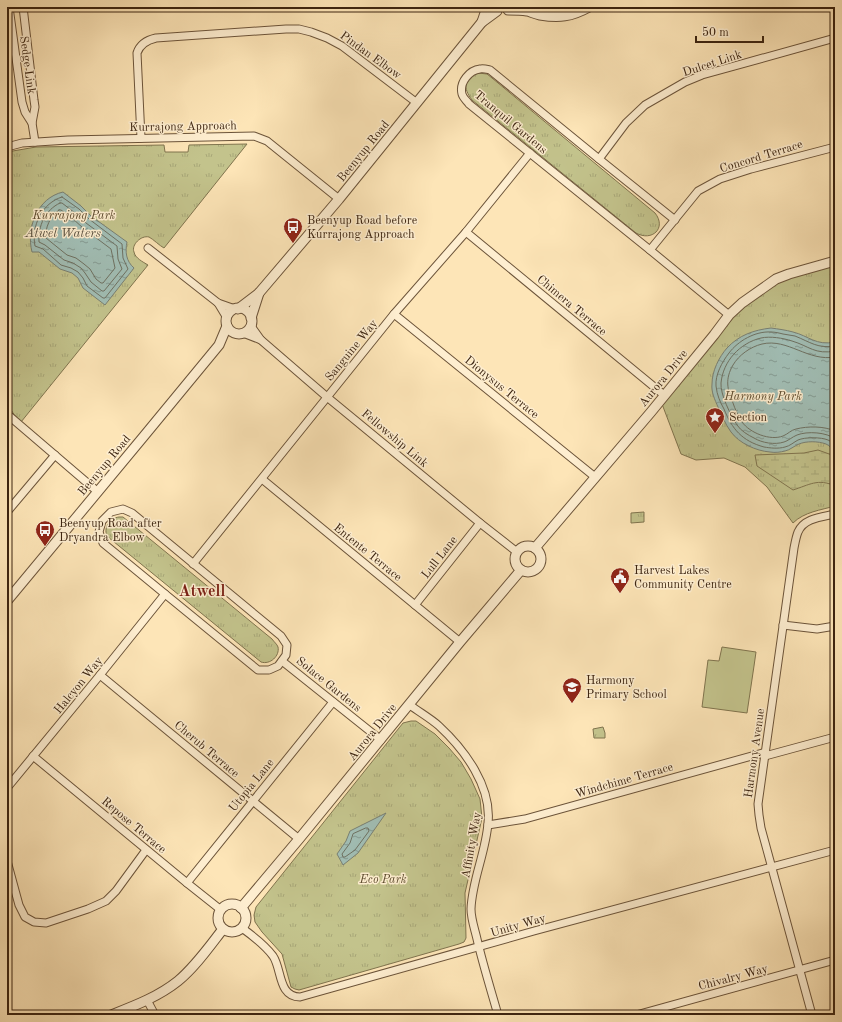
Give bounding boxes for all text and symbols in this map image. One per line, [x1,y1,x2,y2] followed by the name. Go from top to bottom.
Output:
[696,18,763,44] scale bar
[702,26,729,39] text: 50 m
[337,30,404,82] street label: Pindan Elbow
[17,35,37,95] street label: Sedge Link
[681,49,743,79] street label: Dulcet Link
[472,89,549,157] street label: Tranquil Gardens
[336,119,392,185] street label: Beenyup Road
[129,120,237,134] street label: Kurrajong Approach
[718,139,805,175] street label: Concord Terrace
[32,210,116,222] park label: Kurrajong Park
[307,215,418,241] place label: Beenyup Road before Kurrajong Approach
[282,216,304,244] bus stop icon: Beenyup Road before Kurrajong Approach
[24,227,102,240] water label: Atwel Waters
[534,273,609,339] street label: Chimera Terrace
[323,317,381,384] street label: Sanguine Way
[637,347,691,409] street label: Aurora Drive
[462,354,541,421] street label: Dionysus Terrace
[723,391,802,403] park label: Harmony Park
[704,406,726,434] place icon: Section
[359,408,430,470] street label: Fellowship Link
[729,412,768,424] place label: Section
[76,433,133,498] street label: Beenyup Road
[59,518,162,544] place label: Beenyup Road after Dryandra Elbow
[34,519,56,547] bus stop icon: Beenyup Road after Dryandra Elbow
[331,522,404,584] street label: Entente Terrace
[420,534,460,581] street label: Lull Lane
[634,565,732,591] place label: Harvest Lakes Community Centre
[609,566,631,594] public building icon: Harvest Lakes Community Centre
[179,584,225,600] district label: Atwell
[52,654,106,716] street label: Halcyon Way
[294,655,363,714] street label: Solace Gardens
[586,675,667,701] place label: Harmony Primary School
[561,676,583,704] school or university icon: Harmony Primary School
[346,701,400,763] street label: Aurora Drive
[743,707,767,799] street label: Harmony Avenue
[172,719,241,781] street label: Cherub Terrace
[227,757,277,814] street label: Utopia Lane
[574,761,675,801] street label: Windchime Terrace
[99,795,168,856] street label: Repose Terrace
[460,810,484,879] street label: Affinity Way
[358,874,407,886] park label: Eco Park
[489,912,548,940] street label: Unity Way
[697,963,770,993] street label: Chivalry Way

